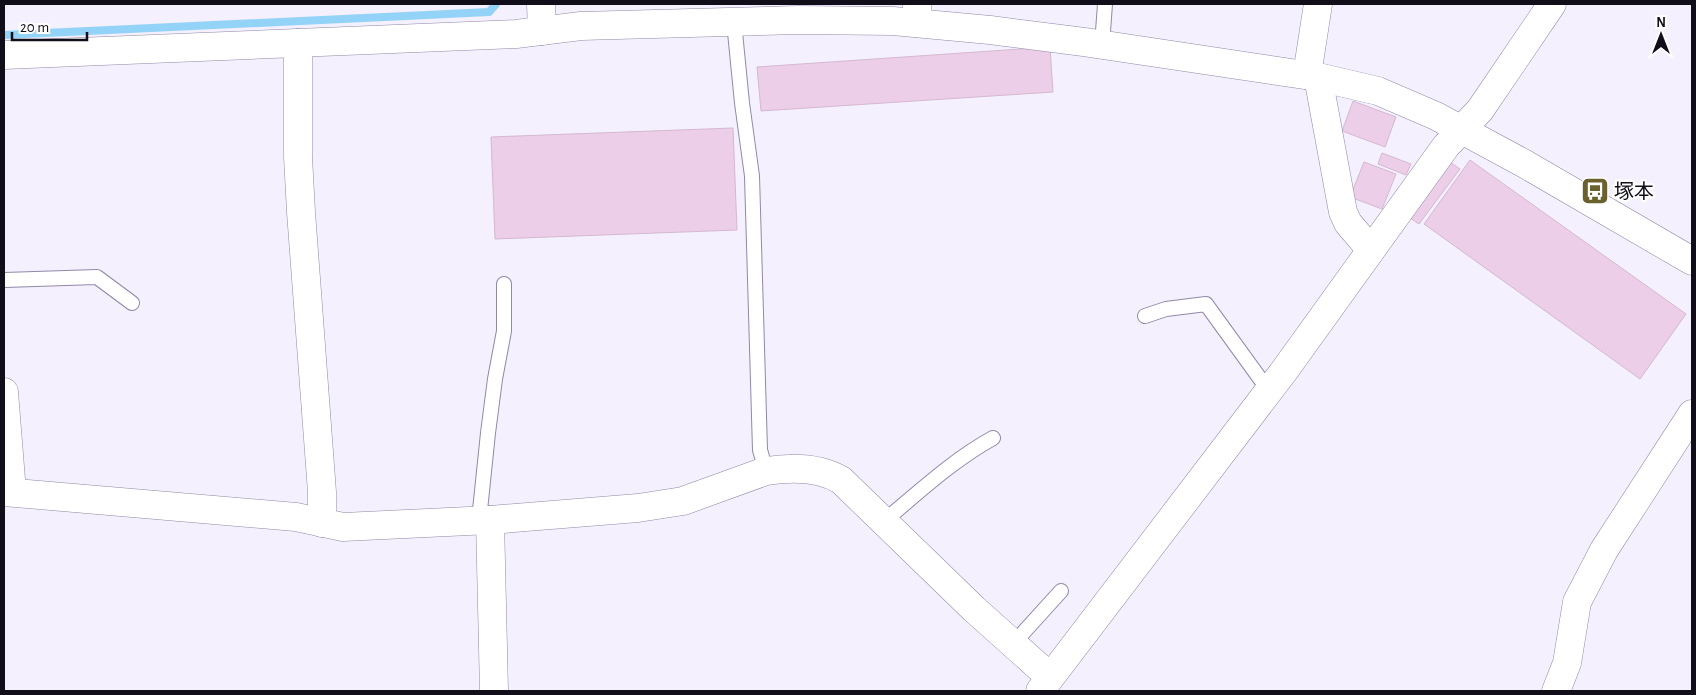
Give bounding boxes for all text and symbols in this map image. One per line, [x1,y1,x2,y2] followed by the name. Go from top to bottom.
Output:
[12,10,88,42] scale bar
[1636,10,1686,60] north arrow
[1656,16,1666,30] text: N
[20,20,49,35] text: 20 m
[1580,176,1610,206] bus stop icon: 塚本
[1614,181,1654,202] place label: 塚本

